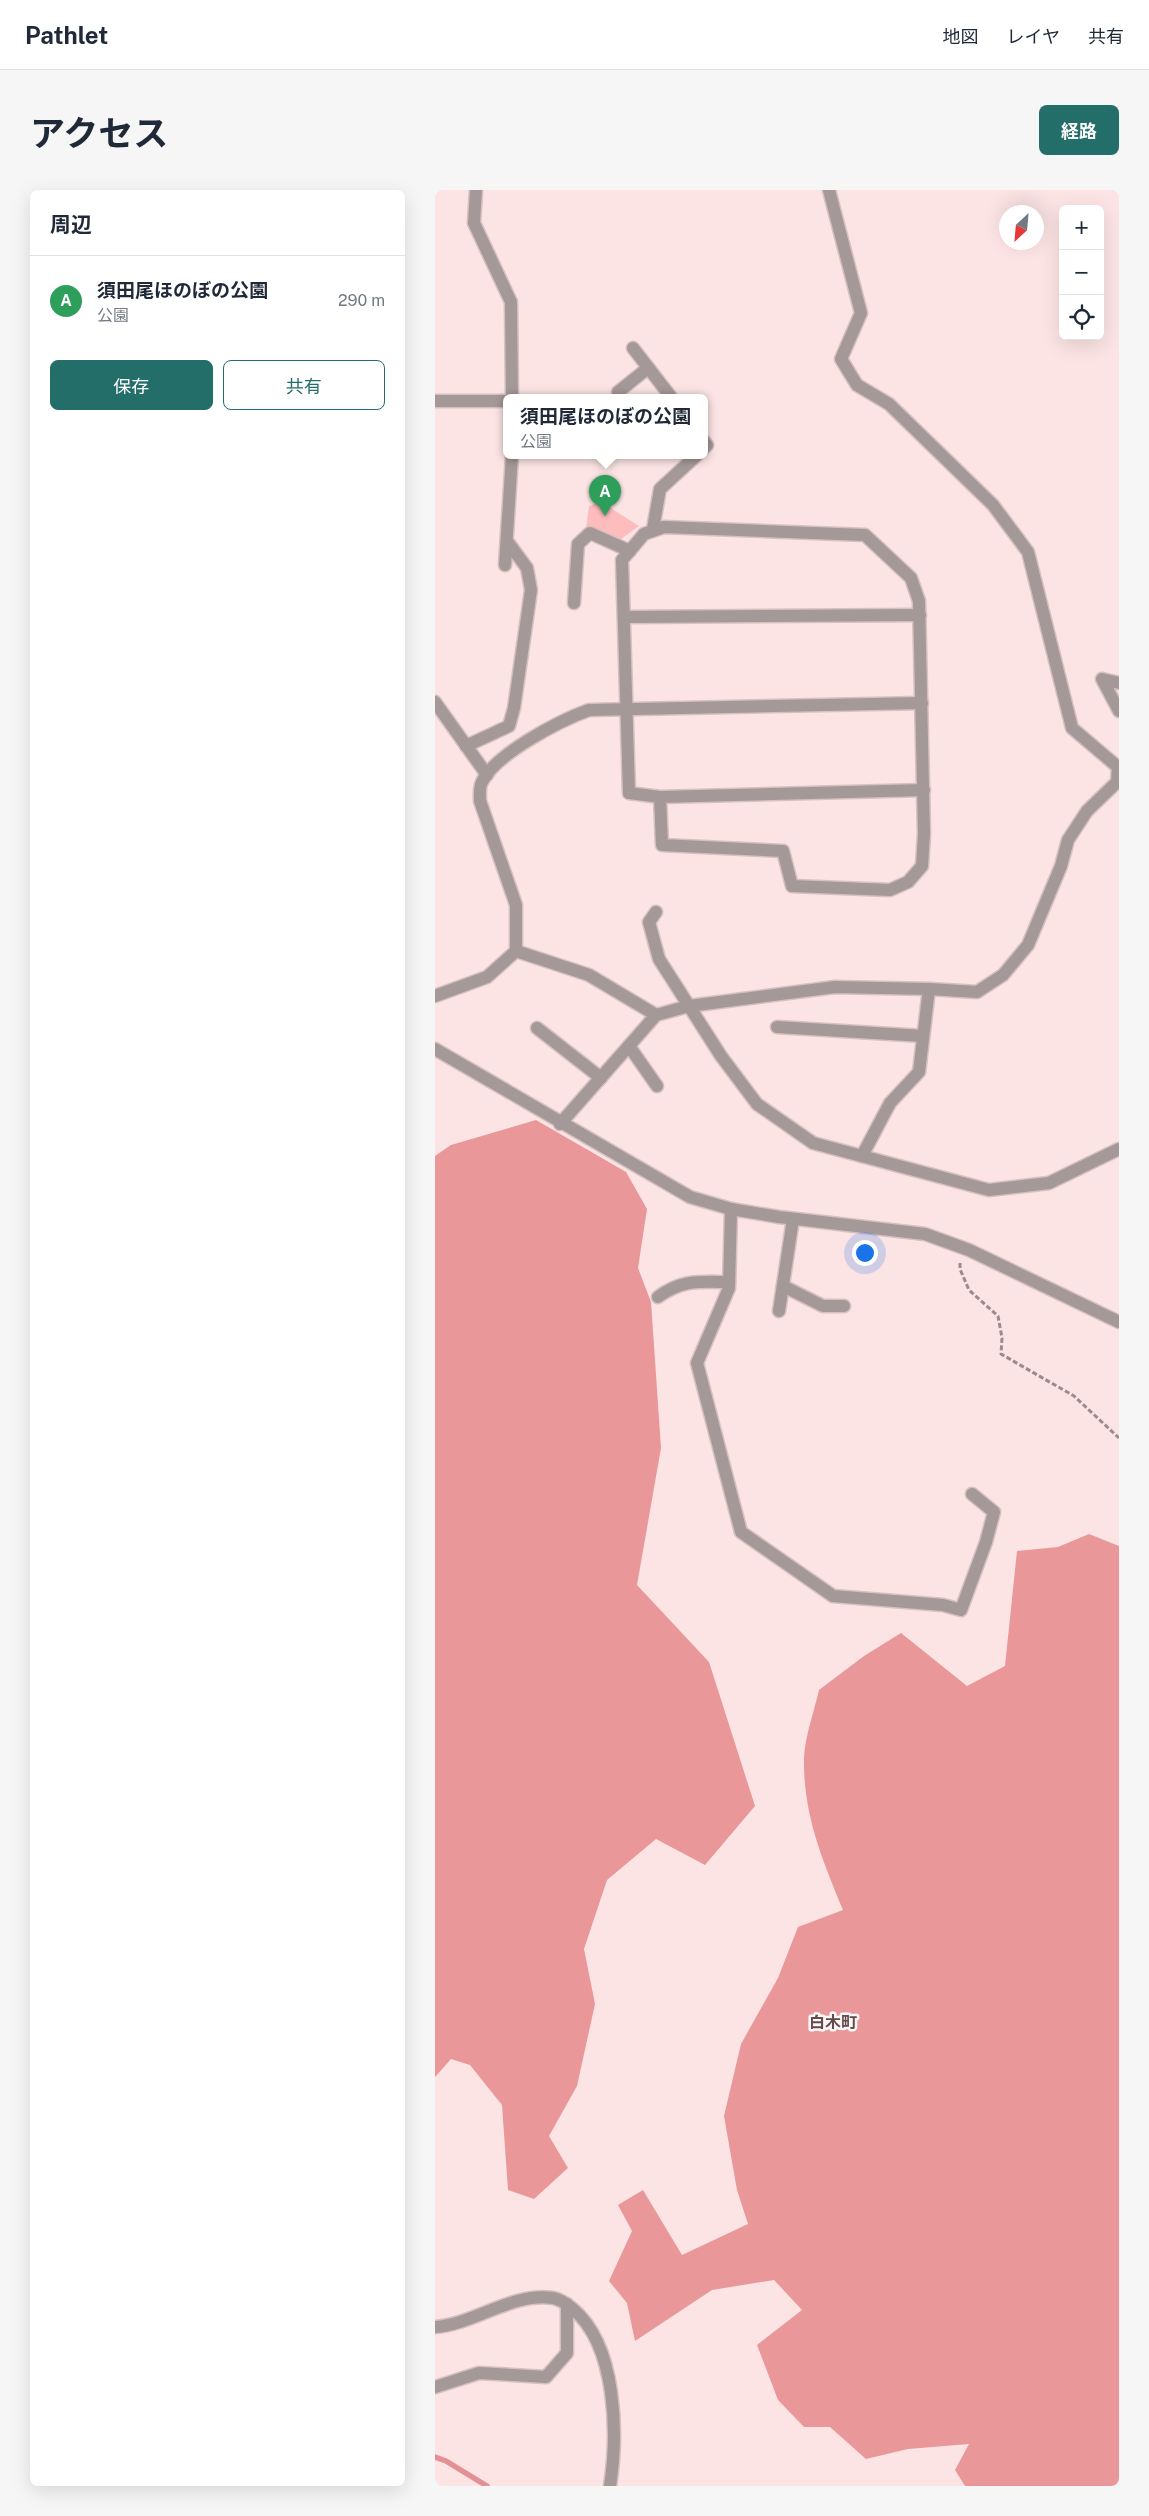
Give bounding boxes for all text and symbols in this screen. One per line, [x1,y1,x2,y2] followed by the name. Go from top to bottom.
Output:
[25,21,108,49] text: Pathlet
[943,26,979,47] text: 地図
[1007,26,1060,47] text: レイヤ
[1088,26,1124,47] text: 共有
[1039,105,1119,155] button: 経路
[30,113,168,154] text: アクセス
[999,205,1044,250] north arrow
[1059,205,1104,340] map controls
[1059,205,1104,250] button: +
[50,212,92,237] text: 周辺
[1059,250,1104,295] button: −
[97,279,268,301] text: 須田尾ほのぼの公園
[60,291,72,310] text: A
[338,291,385,310] text: 290 m
[1059,295,1104,340] button: locate
[97,306,129,325] text: 公園
[50,360,213,410] button: 保存
[223,360,385,410] button: 共有
[503,394,708,459] popup
[520,405,691,427] text: 須田尾ほのぼの公園
[520,432,552,451] text: 公園
[589,475,621,516] pin: A
[852,1240,878,1266] your location
[809,2013,857,2032] district label: 白木町

